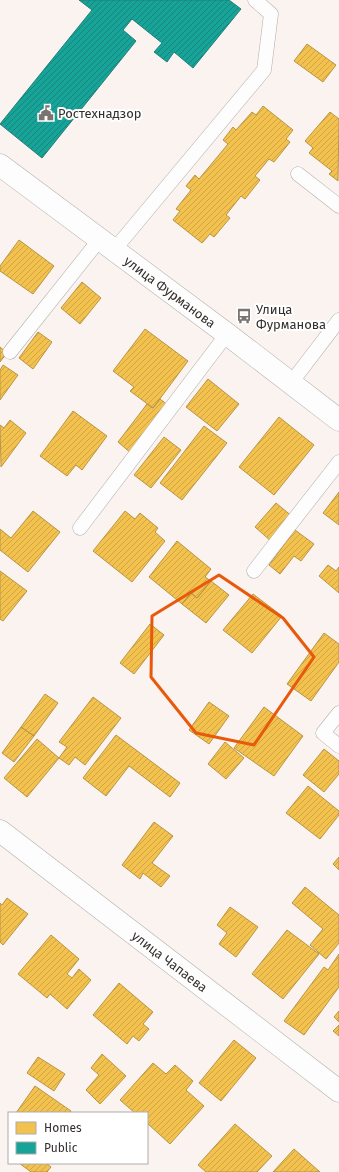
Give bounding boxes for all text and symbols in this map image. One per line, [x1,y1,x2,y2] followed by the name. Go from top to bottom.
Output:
[37,104,55,122] public building icon: Ростехнадзор
[58,106,142,121] place label: Ростехнадзор
[121,253,219,330] street label: улица Фурманова
[256,302,326,332] place label: Улица Фурманова
[235,307,253,325] bus stop icon: Улица Фурманова
[129,928,210,995] street label: улица Чапаева
[8,1112,148,1164] legend
[44,1121,82,1135] text: Homes
[44,1141,78,1155] text: Public

